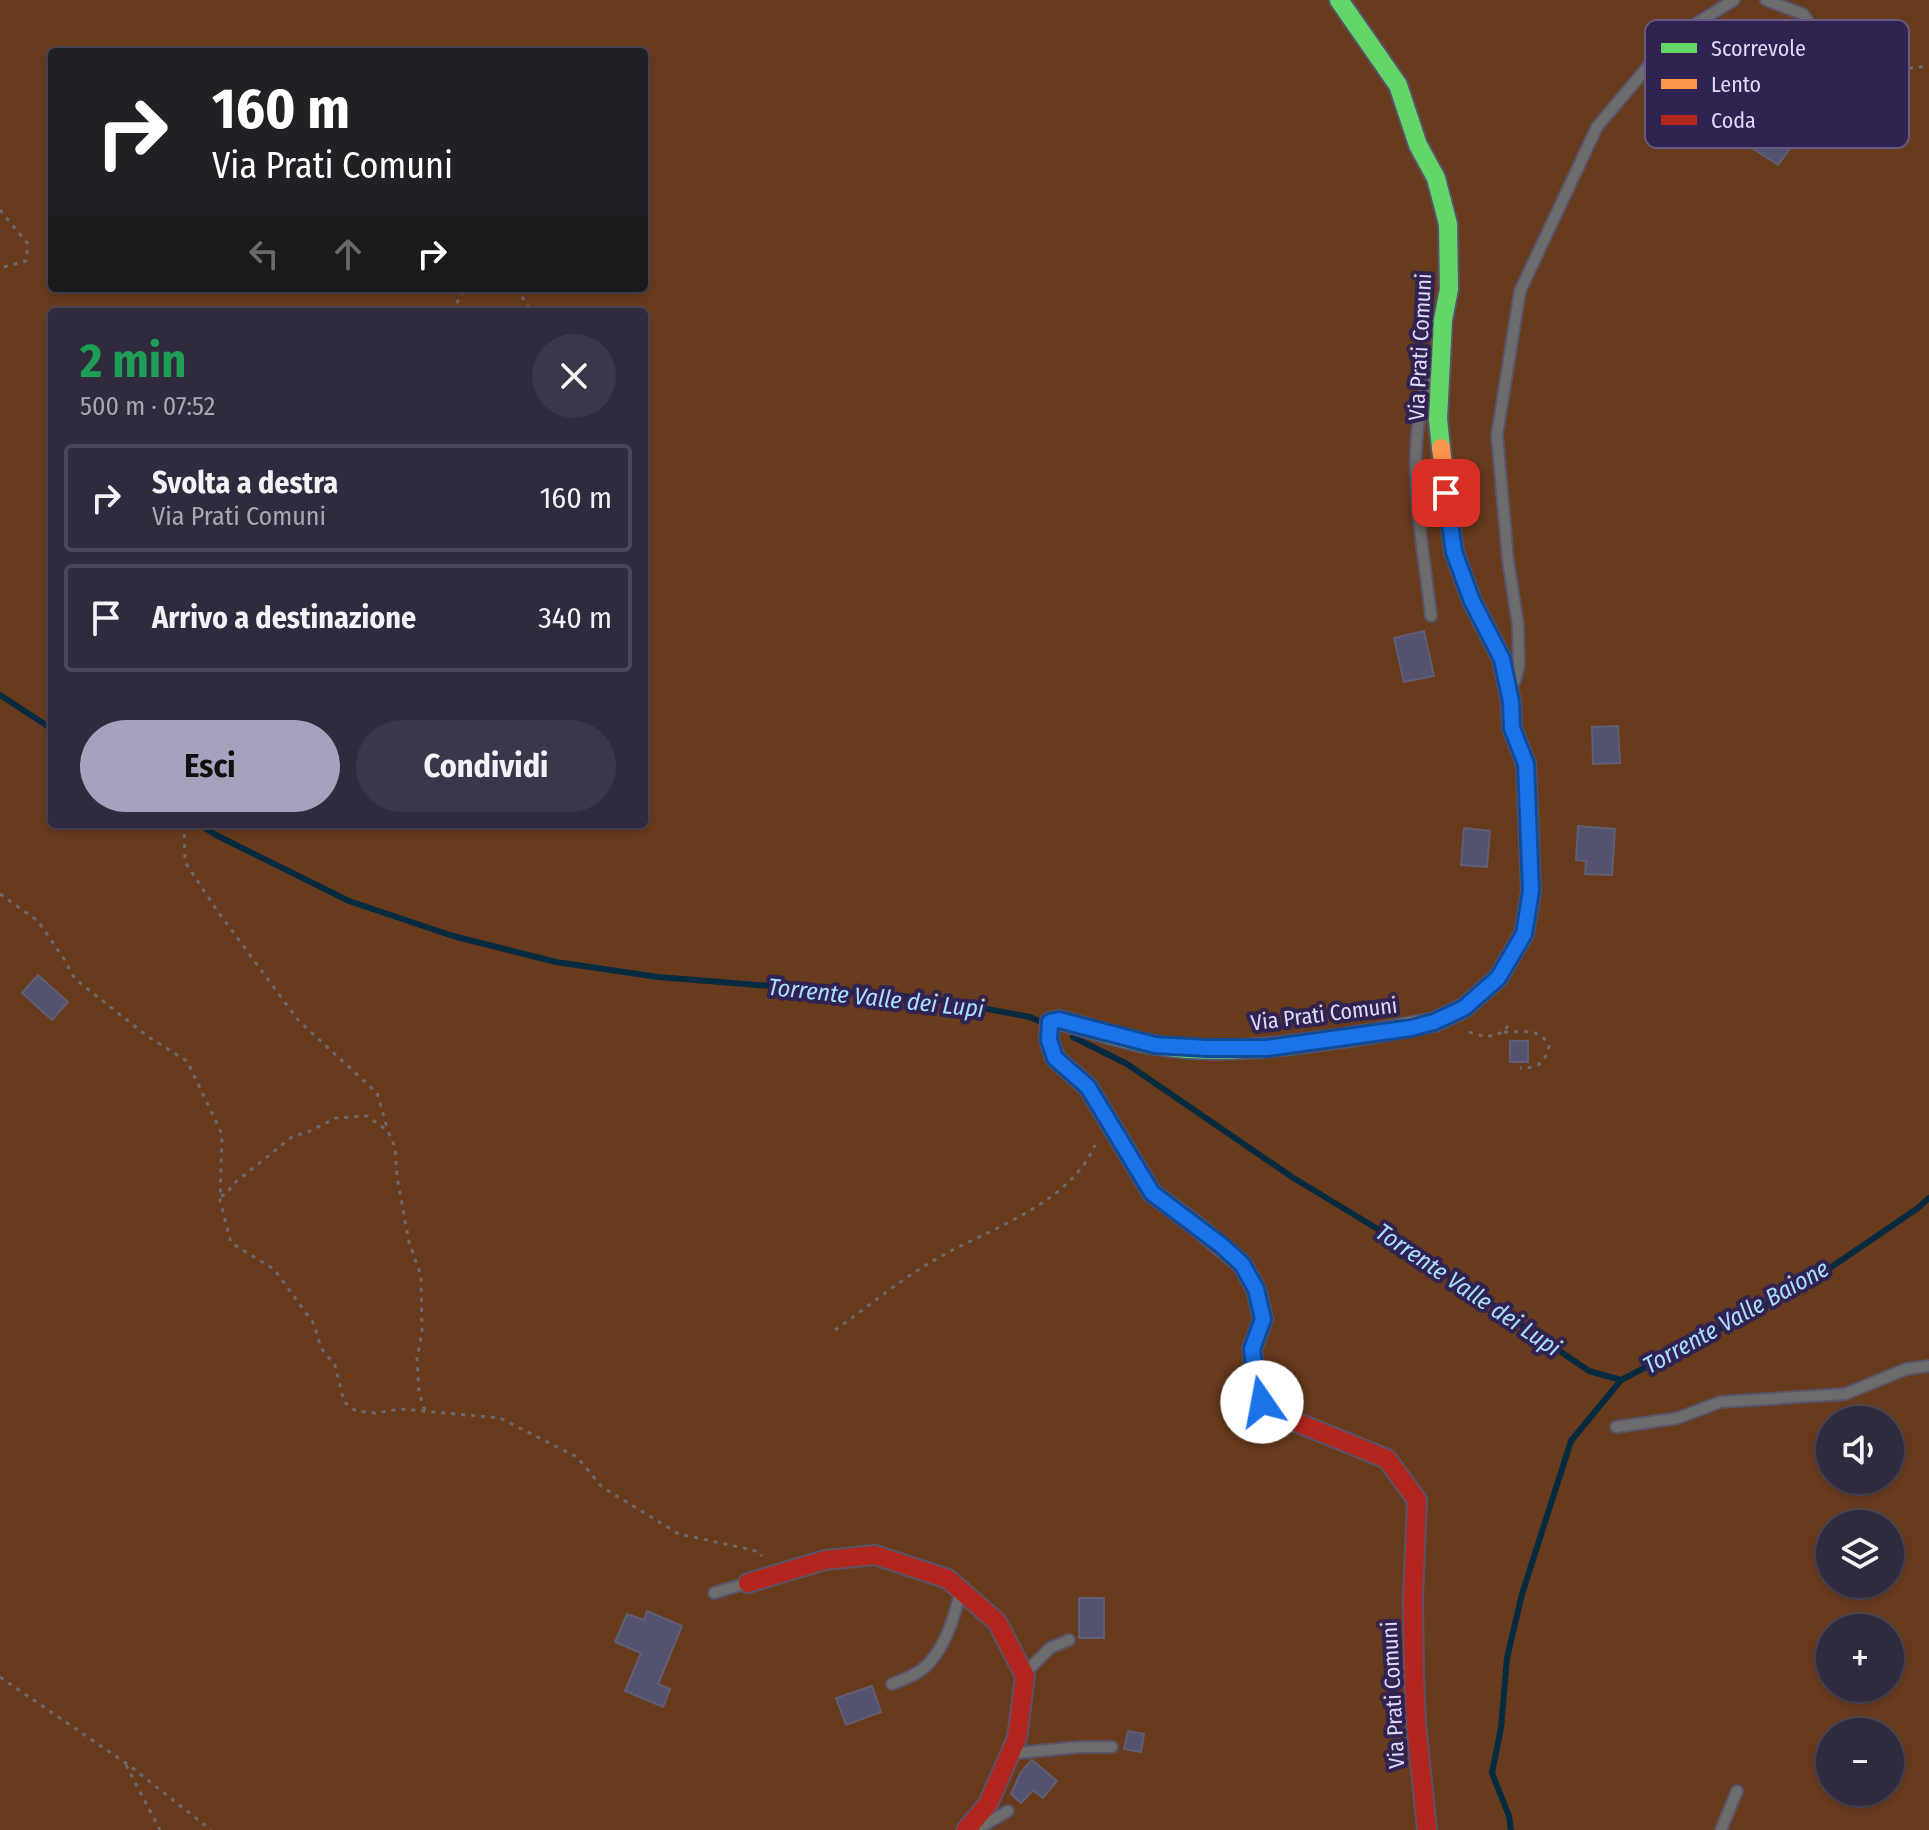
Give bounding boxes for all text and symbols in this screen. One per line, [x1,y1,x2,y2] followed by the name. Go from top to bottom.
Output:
[1645,20,1909,148] legend
[1711,35,1806,62] text: Scorrevole
[1711,71,1761,98] text: Lento
[212,76,350,143] text: 160 m
[80,80,184,184] icon: right
[1711,107,1756,134] text: Coda
[212,144,453,188] text: Via Prati Comuni
[242,232,286,276] icon: left
[326,232,370,276] icon: ahead
[410,232,454,276] icon: right
[1403,273,1437,421] street label: Via Prati Comuni
[80,332,186,390] text: 2 min
[532,334,616,418] button: close
[80,391,215,422] text: 500 m · 07:52
[1412,459,1480,527] pin
[152,465,338,501] text: Svolta a destra
[1424,471,1468,515] icon: arrive
[84,476,128,520] icon: right
[540,480,612,516] text: 160 m
[152,501,326,532] text: Via Prati Comuni
[84,596,128,640] icon: arrive
[152,600,416,636] text: Arrivo a destinazione
[538,600,612,636] text: 340 m
[80,720,340,812] button: Esci
[356,720,616,812] button: Condividi
[767,973,985,1023] water label: Torrente Valle dei Lupi
[1249,992,1399,1036] street label: Via Prati Comuni
[1370,1218,1566,1362] water label: Torrente Valle dei Lupi
[1638,1254,1834,1380] water label: Torrente Valle Baione
[1220,1360,1304,1444] position arrow
[1816,1406,1904,1806] map controls
[1816,1406,1904,1494] button: sound
[1816,1510,1904,1598] button: layers
[1816,1614,1904,1702] button: +
[1376,1621,1410,1769] street label: Via Prati Comuni
[1816,1718,1904,1806] button: −

